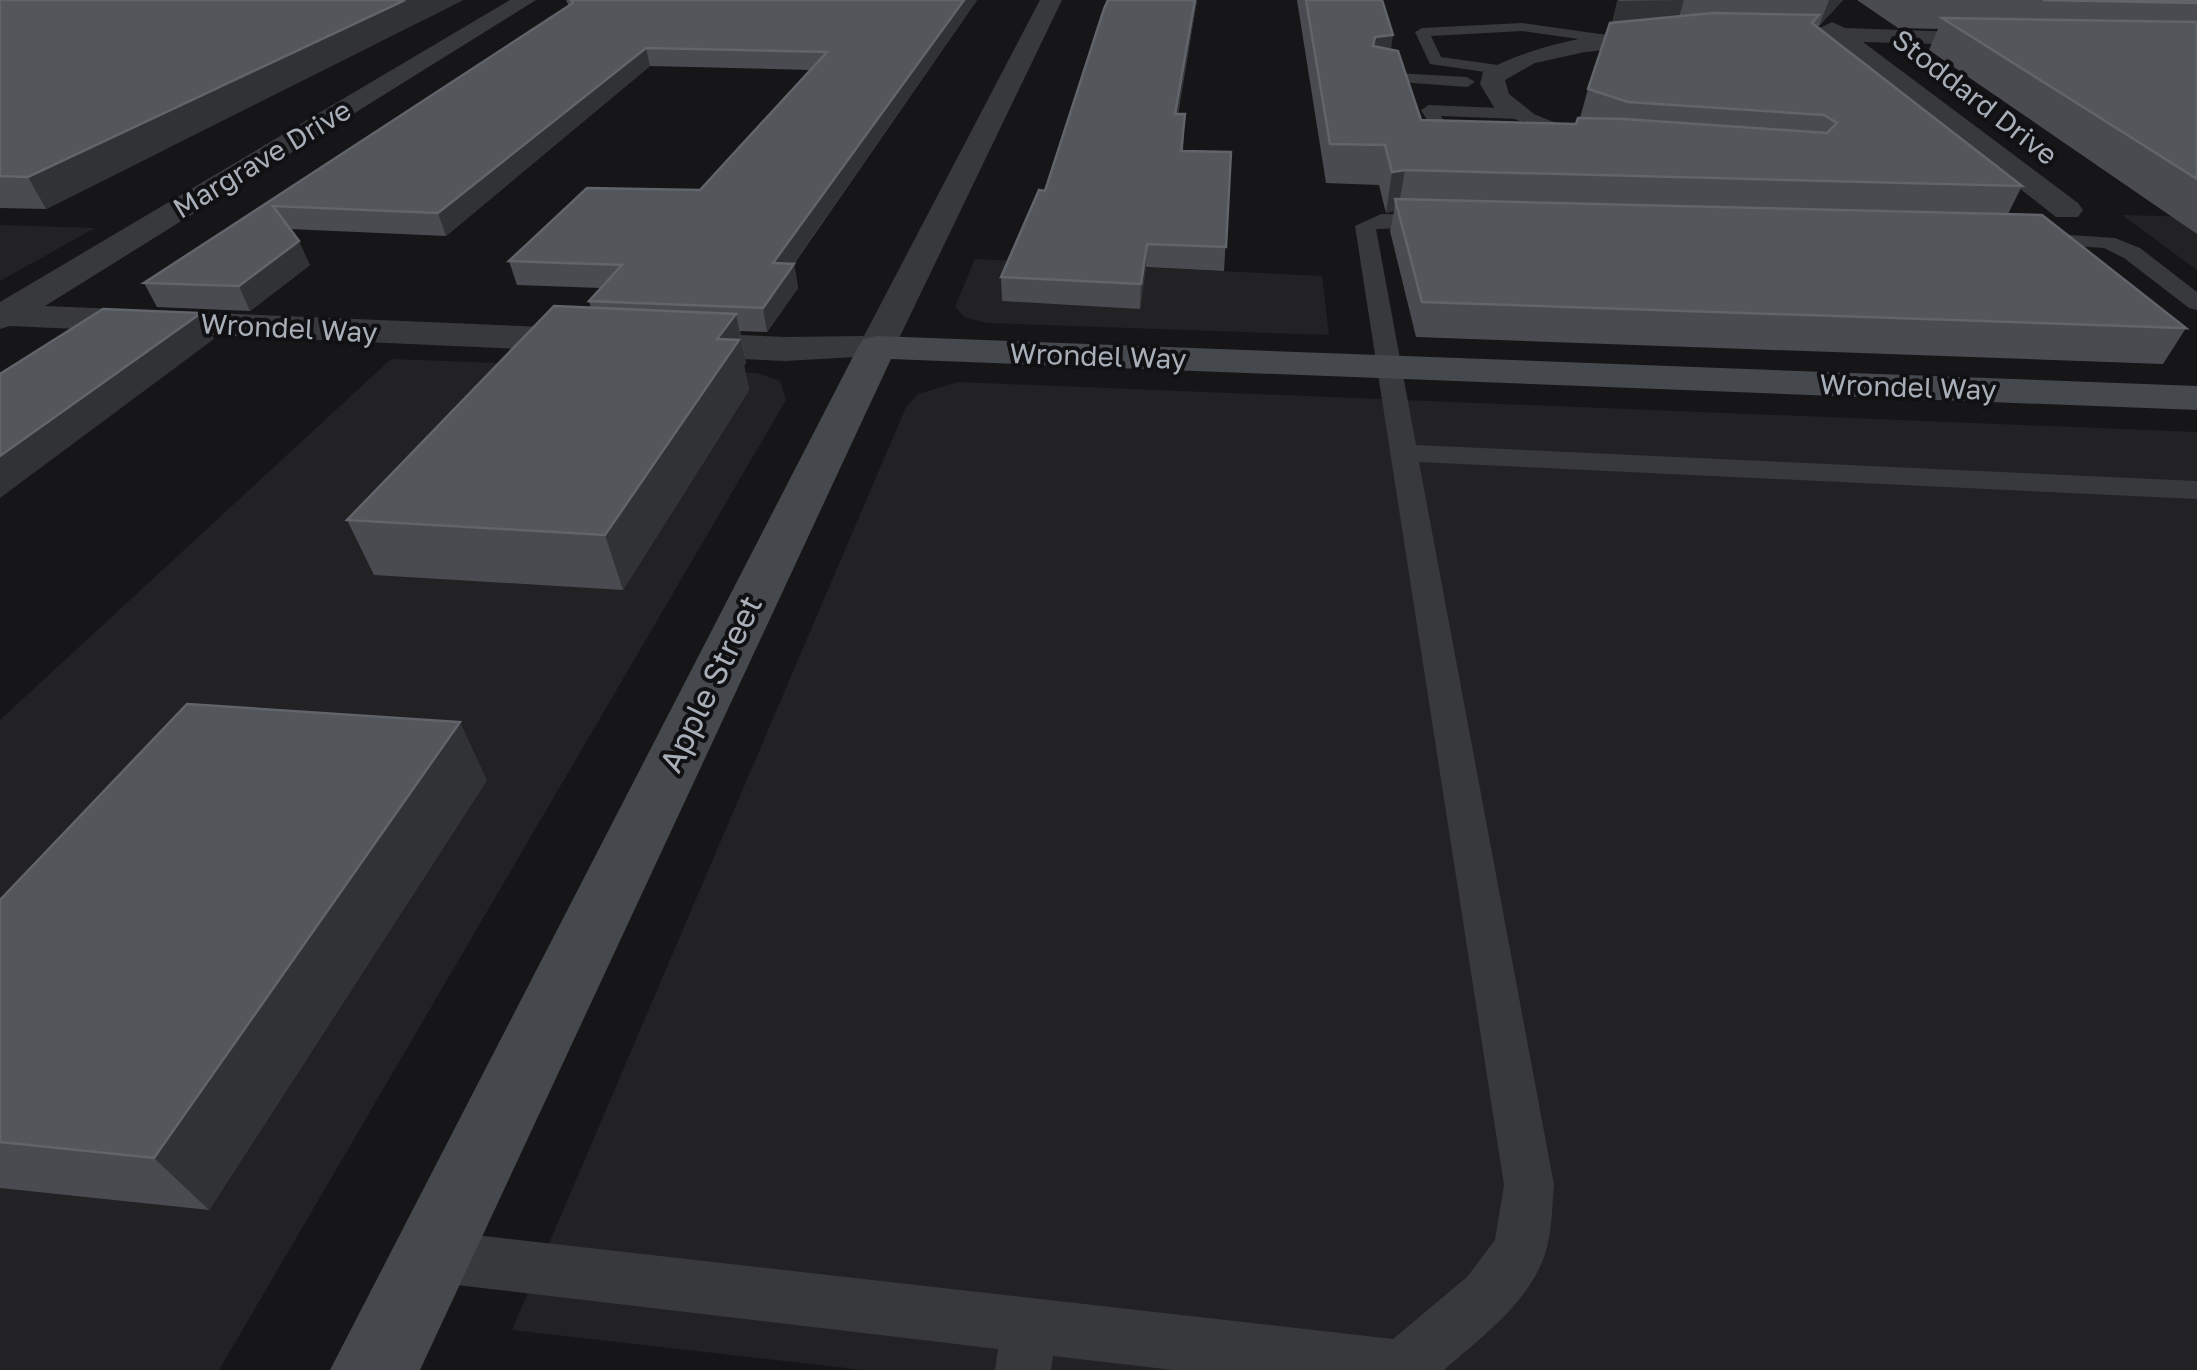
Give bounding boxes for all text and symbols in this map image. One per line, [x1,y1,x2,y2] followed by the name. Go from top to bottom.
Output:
[1886,22,2064,171] street label: Stoddard Drive
[167,93,357,225] street label: Margrave Drive
[200,306,379,349] street label: Wrondel Way
[1009,336,1187,375] street label: Wrondel Way
[1819,367,1997,406] street label: Wrondel Way
[651,589,769,778] street label: Apple Street

